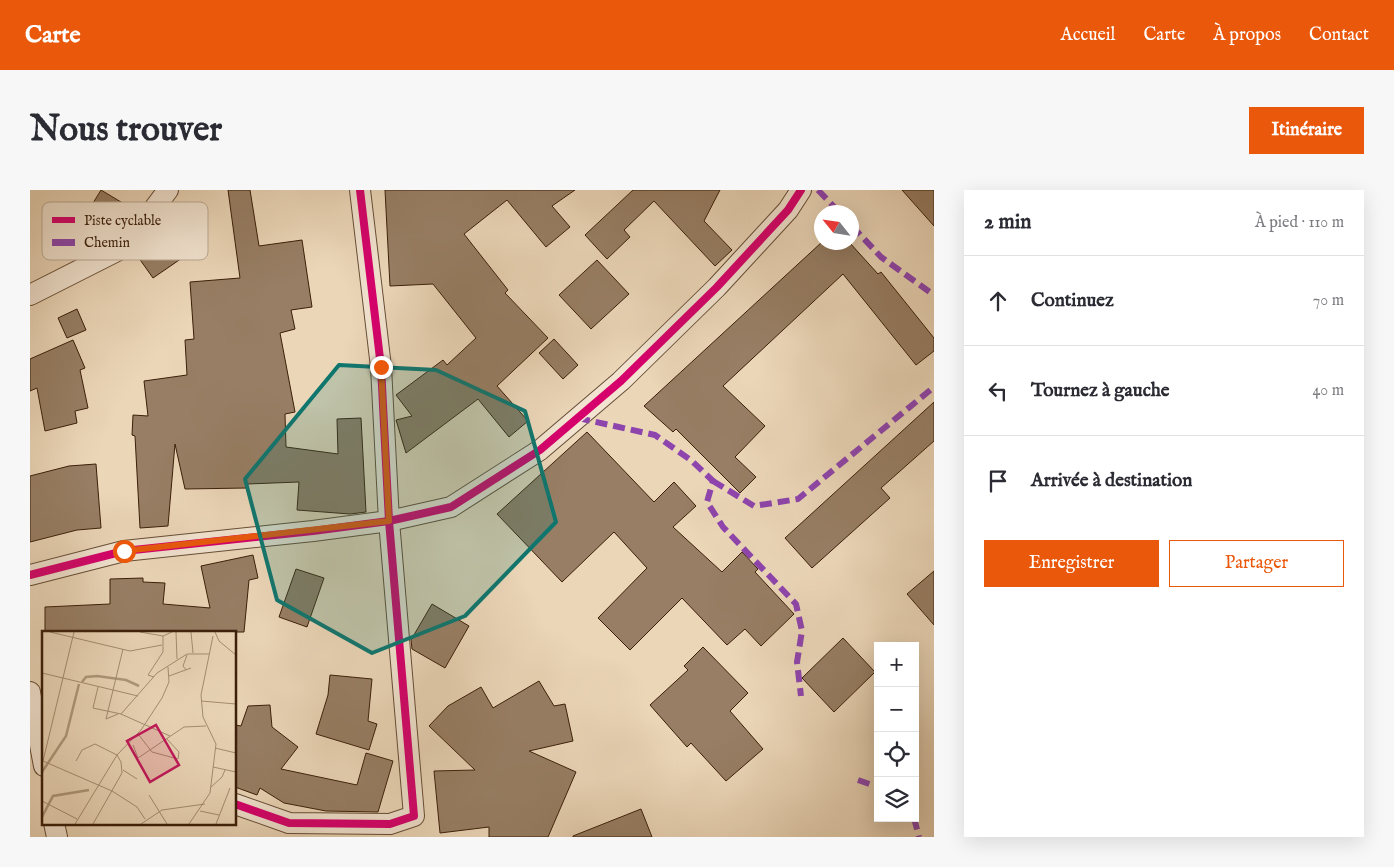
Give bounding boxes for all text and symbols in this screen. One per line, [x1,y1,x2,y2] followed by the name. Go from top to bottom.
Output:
[25,20,81,51] text: Carte
[1061,24,1116,47] text: Accueil
[1144,24,1185,47] text: Carte
[1213,24,1281,47] text: À propos
[1309,24,1369,47] text: Contact
[1249,107,1364,154] button: Itinéraire
[30,108,222,153] text: Nous trouver
[42,202,208,260] legend
[814,205,859,250] north arrow
[984,209,1031,236] text: 2 min
[84,212,162,230] text: Piste cyclable
[1255,213,1344,233] text: À pied · 110 m
[84,234,130,252] text: Chemin
[984,287,1012,315] icon: ahead
[1031,289,1114,313] text: Continuez
[1313,291,1344,311] text: 70 m
[370,356,393,379] route end
[984,377,1012,405] icon: left
[1031,379,1170,403] text: Tournez à gauche
[1312,381,1344,401] text: 40 m
[984,467,1012,495] icon: arrive
[1031,469,1192,493] text: Arrivée à destination
[113,540,136,563] route start
[984,540,1159,587] button: Enregistrer
[1169,540,1344,587] button: Partager
[42,631,236,824] inset map
[874,642,919,822] map controls
[874,642,919,687] button: +
[874,687,919,732] button: −
[874,732,919,777] button: locate
[874,777,919,822] button: layers

